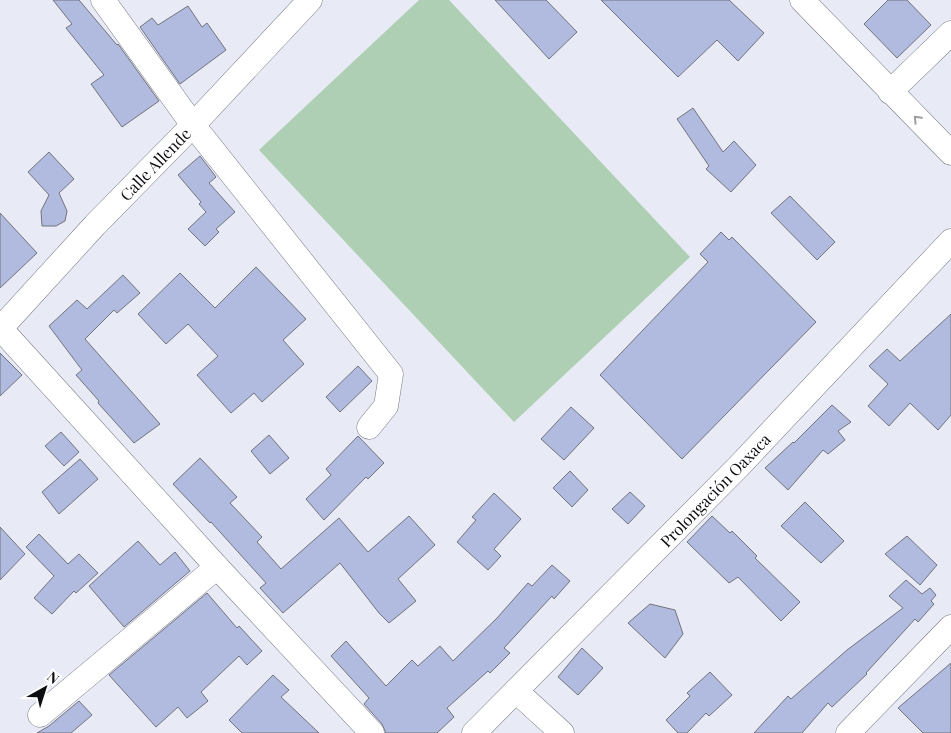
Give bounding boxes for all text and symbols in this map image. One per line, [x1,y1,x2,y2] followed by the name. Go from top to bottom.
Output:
[914,115,923,124] one-way arrow
[115,123,195,205] street label: Calle Allende
[655,429,775,551] street label: Prolongación Oaxaca
[20,663,70,713] north arrow
[44,667,63,688] text: N

